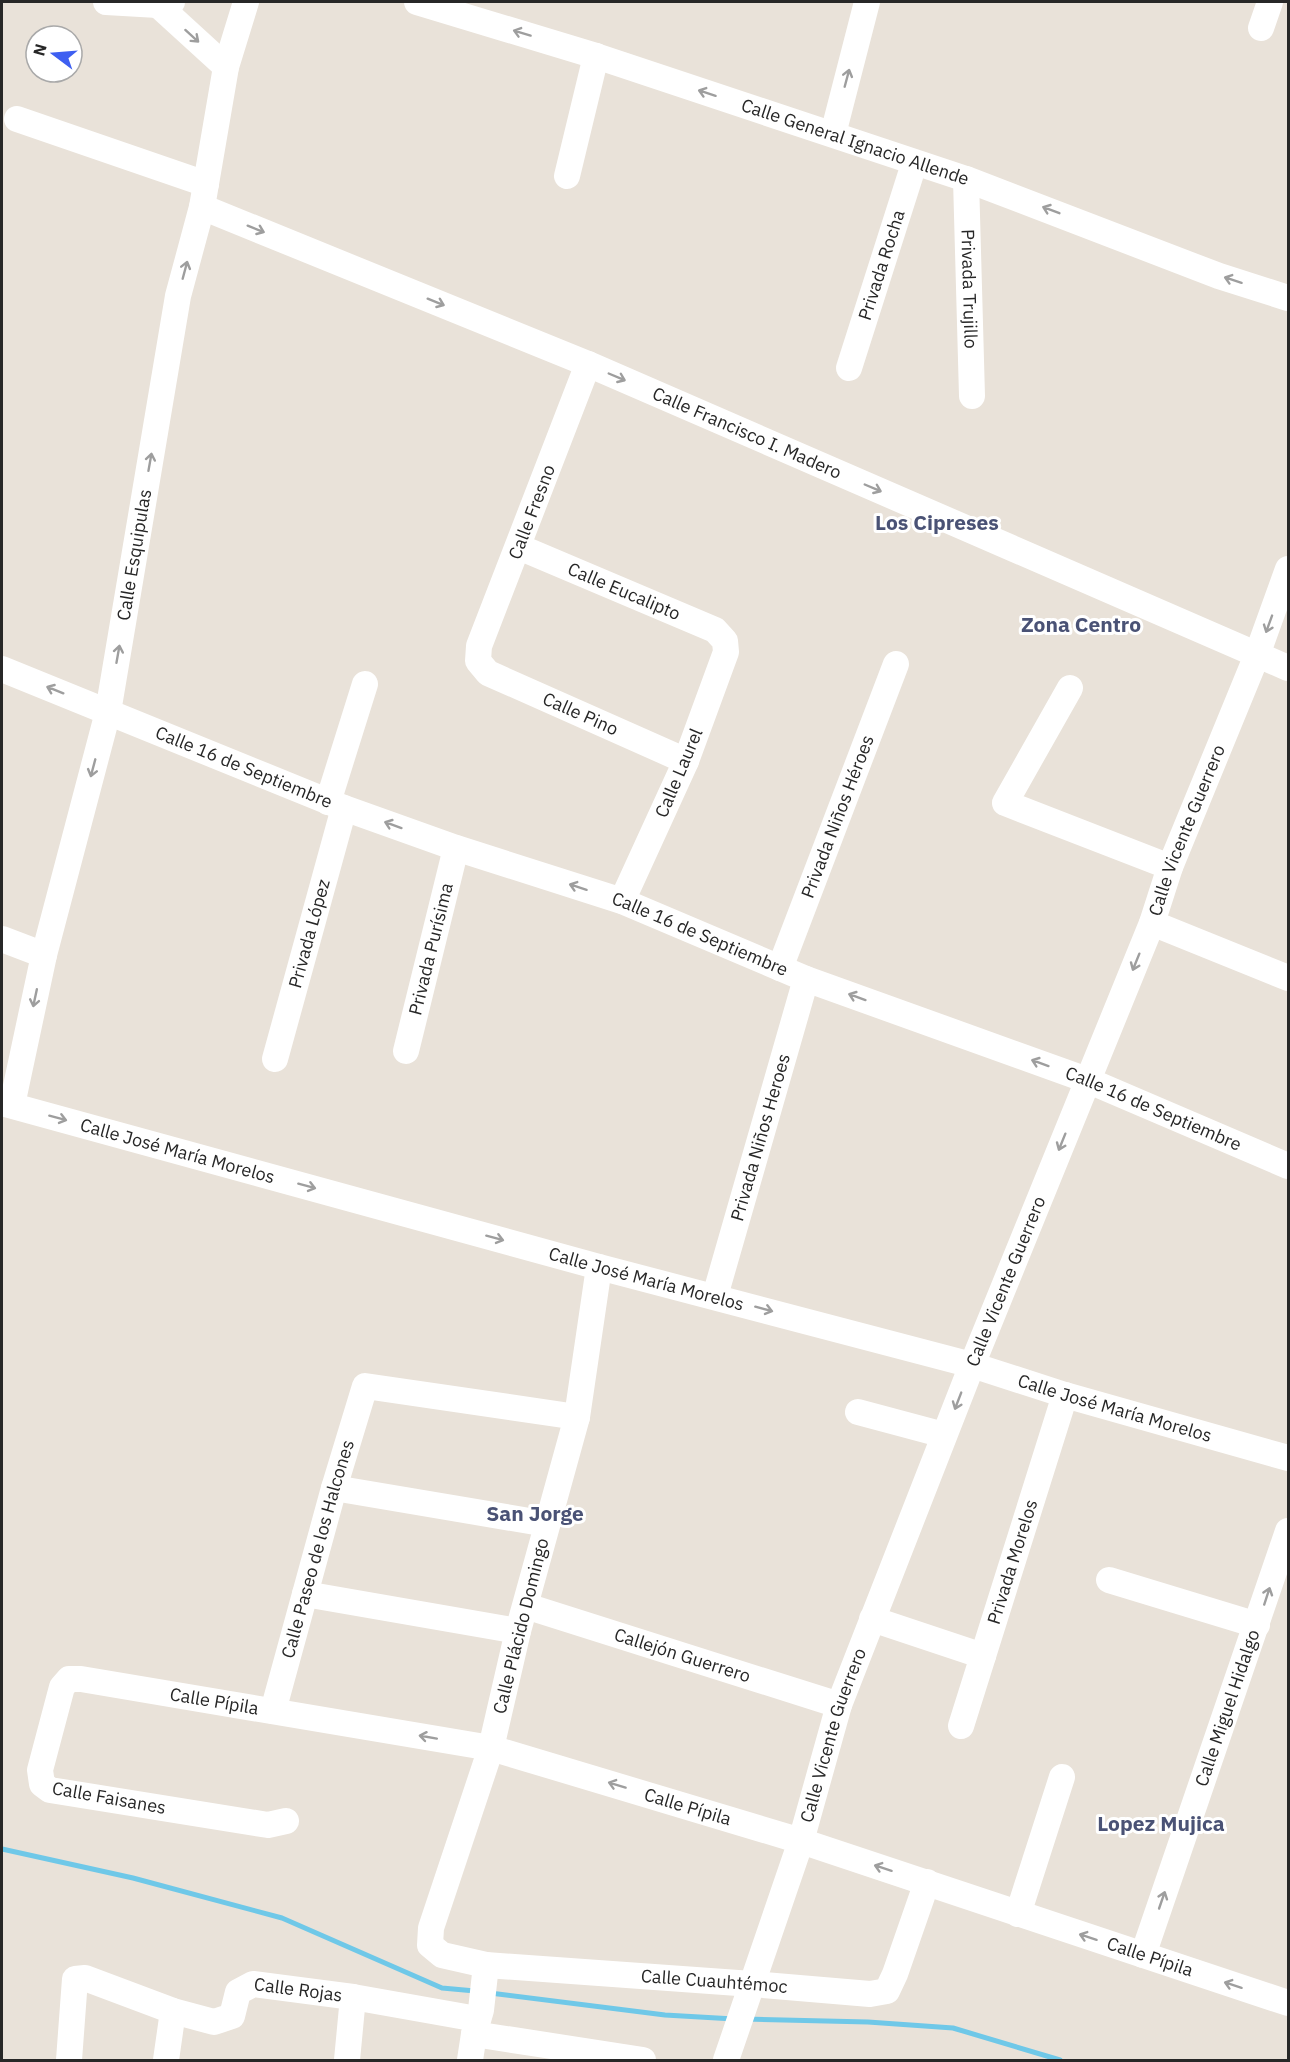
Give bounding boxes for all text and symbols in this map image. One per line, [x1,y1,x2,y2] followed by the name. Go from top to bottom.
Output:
[24,24,84,84] north arrow
[513,27,532,38] one-way arrow
[184,29,199,43] one-way arrow
[28,42,51,58] text: N
[842,68,854,87] one-way arrow
[698,86,717,97] one-way arrow
[738,93,972,190] street label: Calle General Ignacio Allende
[1042,204,1060,215] one-way arrow
[853,206,910,323] street label: Privada Rocha
[246,224,265,235] one-way arrow
[956,229,983,349] street label: Privada Trujillo
[180,261,191,280] one-way arrow
[1224,274,1243,285] one-way arrow
[427,297,445,308] one-way arrow
[607,372,625,383] one-way arrow
[649,381,845,484] street label: Calle Francisco I. Madero
[145,452,156,472] one-way arrow
[503,461,560,563] street label: Calle Fresno
[863,483,881,494] one-way arrow
[112,487,156,622] street label: Calle Esquipulas
[875,508,999,536] district label: Los Cipreses
[564,557,684,625] street label: Calle Eucalipto
[1021,610,1141,638] district label: Zona Centro
[1262,614,1273,633] one-way arrow
[113,645,124,664] one-way arrow
[46,684,65,695] one-way arrow
[539,687,622,740] street label: Calle Pino
[152,721,336,813] street label: Calle 16 de Septiembre
[649,725,708,821] street label: Calle Laurel
[796,732,879,901] street label: Privada Niños Héroes
[1143,741,1230,919] street label: Calle Vicente Guerrero
[87,758,99,777] one-way arrow
[384,819,403,830] one-way arrow
[283,876,335,991] street label: Privada López
[403,880,458,1017] street label: Privada Purísima
[569,881,588,892] one-way arrow
[609,887,792,981] street label: Calle 16 de Septiembre
[1130,952,1141,970] one-way arrow
[29,988,40,1007] one-way arrow
[848,991,867,1002] one-way arrow
[725,1051,795,1224] street label: Privada Niños Heroes
[1031,1057,1050,1068] one-way arrow
[1062,1061,1245,1156] street label: Calle 16 de Septiembre
[48,1113,67,1124] one-way arrow
[78,1113,278,1188] street label: Calle José María Morelos
[1056,1133,1067,1151] one-way arrow
[297,1181,316,1193] one-way arrow
[961,1193,1051,1370] street label: Calle Vicente Guerrero
[485,1233,504,1244] one-way arrow
[546,1242,747,1316] street label: Calle José María Morelos
[755,1304,774,1316] one-way arrow
[1015,1369,1215,1447] street label: Calle José María Morelos
[952,1391,963,1410] one-way arrow
[276,1437,359,1661] street label: Calle Paseo de los Halcones
[982,1497,1042,1627] street label: Privada Morelos
[486,1499,584,1527] district label: San Jorge
[488,1536,553,1716] street label: Calle Plácido Domingo
[1262,1587,1273,1606] one-way arrow
[611,1623,754,1687] street label: Callejón Guerrero
[1190,1626,1264,1789] street label: Calle Miguel Hidalgo
[795,1645,871,1825] street label: Calle Vicente Guerrero
[168,1682,261,1720] street label: Calle Pípila
[419,1731,438,1742] one-way arrow
[50,1776,168,1819] street label: Calle Faisanes
[608,1779,627,1790] one-way arrow
[642,1783,734,1831] street label: Calle Pípila
[1097,1809,1225,1837] district label: Lopez Mujica
[874,1861,893,1872] one-way arrow
[1158,1891,1169,1910] one-way arrow
[1079,1930,1098,1941] one-way arrow
[1104,1932,1197,1982] street label: Calle Pípila
[640,1964,789,1998] street label: Calle Cuauhtémoc
[253,1972,344,2007] street label: Calle Rojas
[1224,1978,1243,1989] one-way arrow

